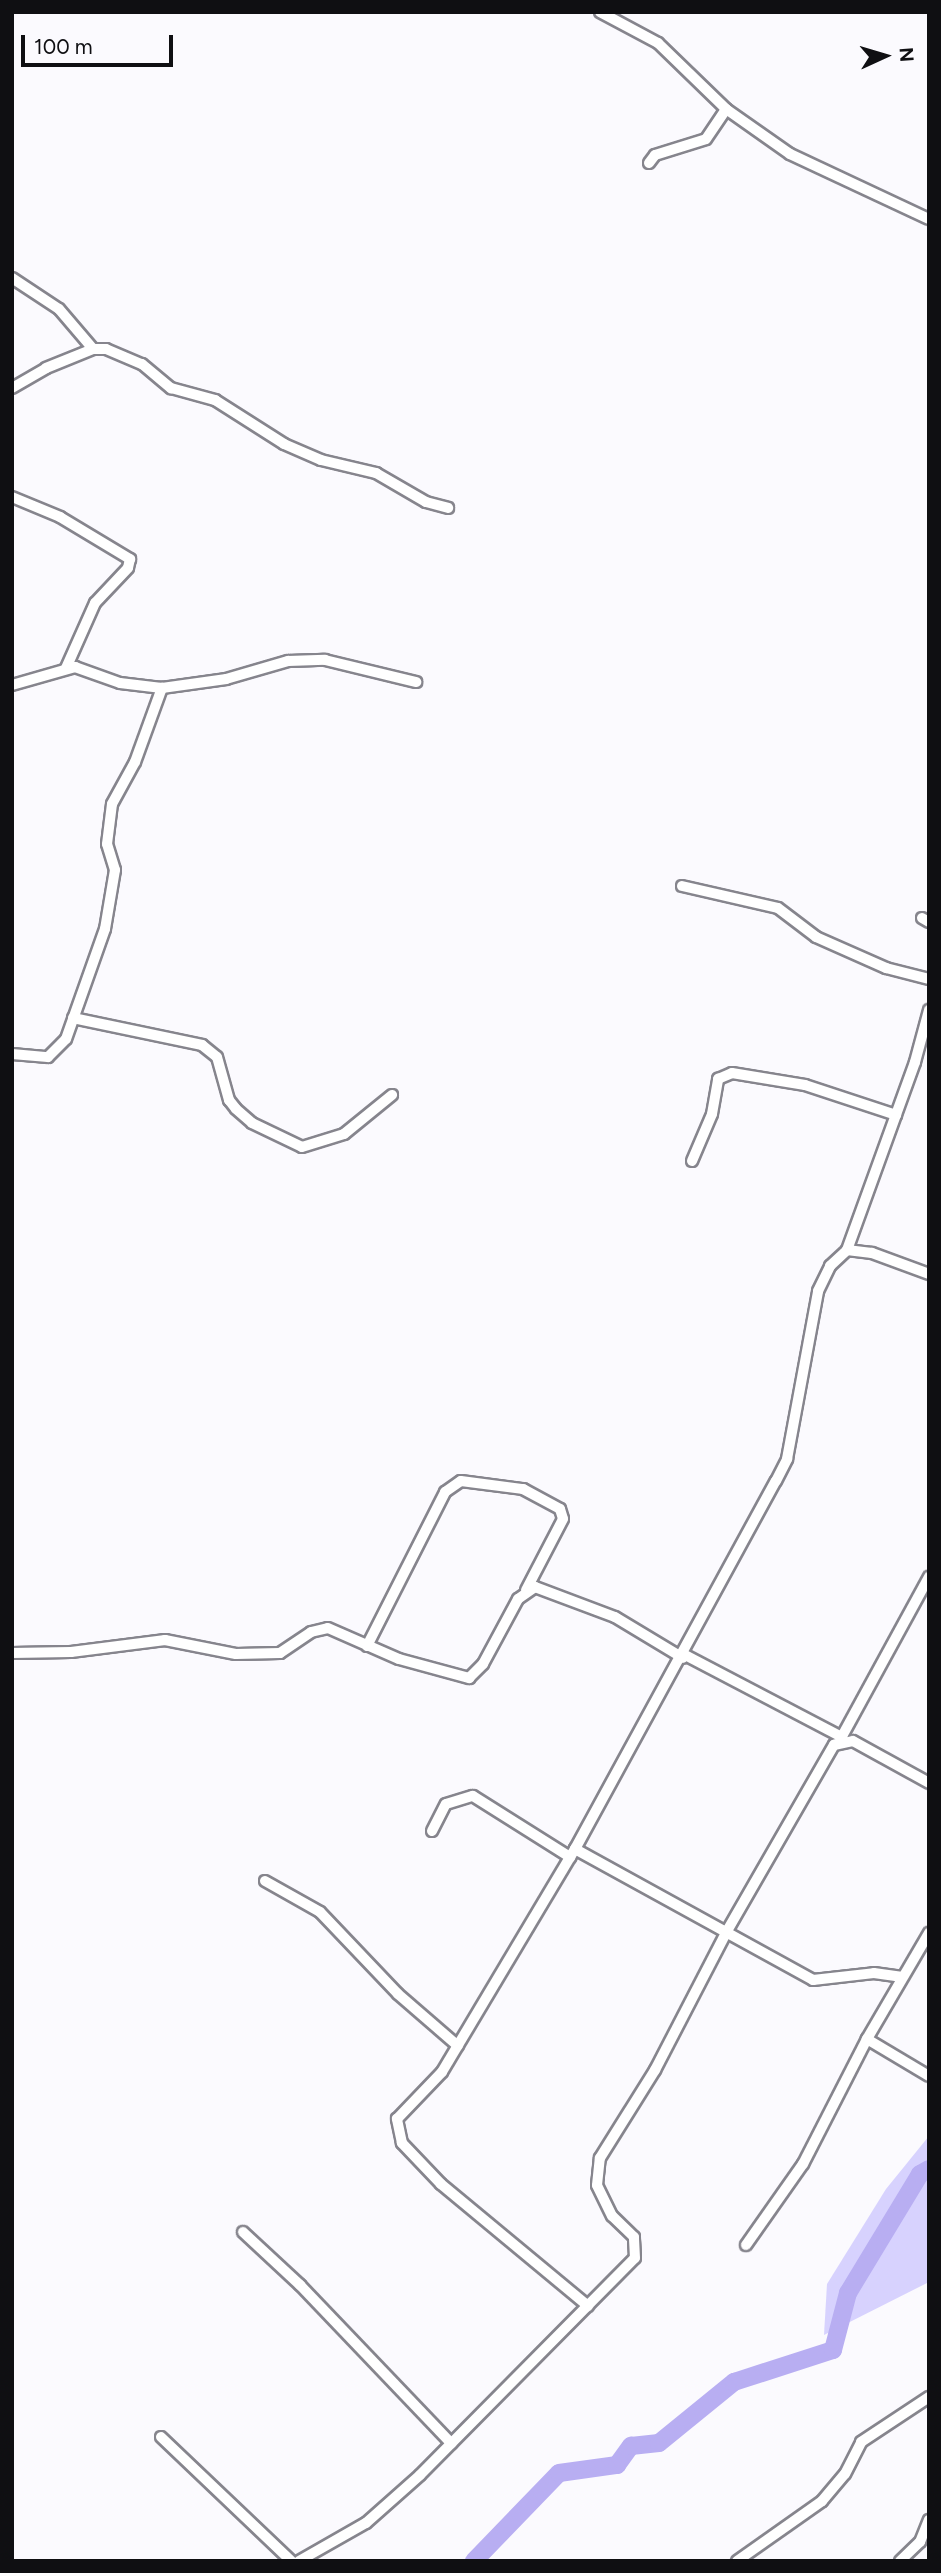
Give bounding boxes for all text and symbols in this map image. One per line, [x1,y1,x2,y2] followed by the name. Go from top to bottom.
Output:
[24,21,177,65] scale bar
[850,21,920,91] north arrow
[34,34,93,59] text: 100 m
[894,46,918,63] text: N

